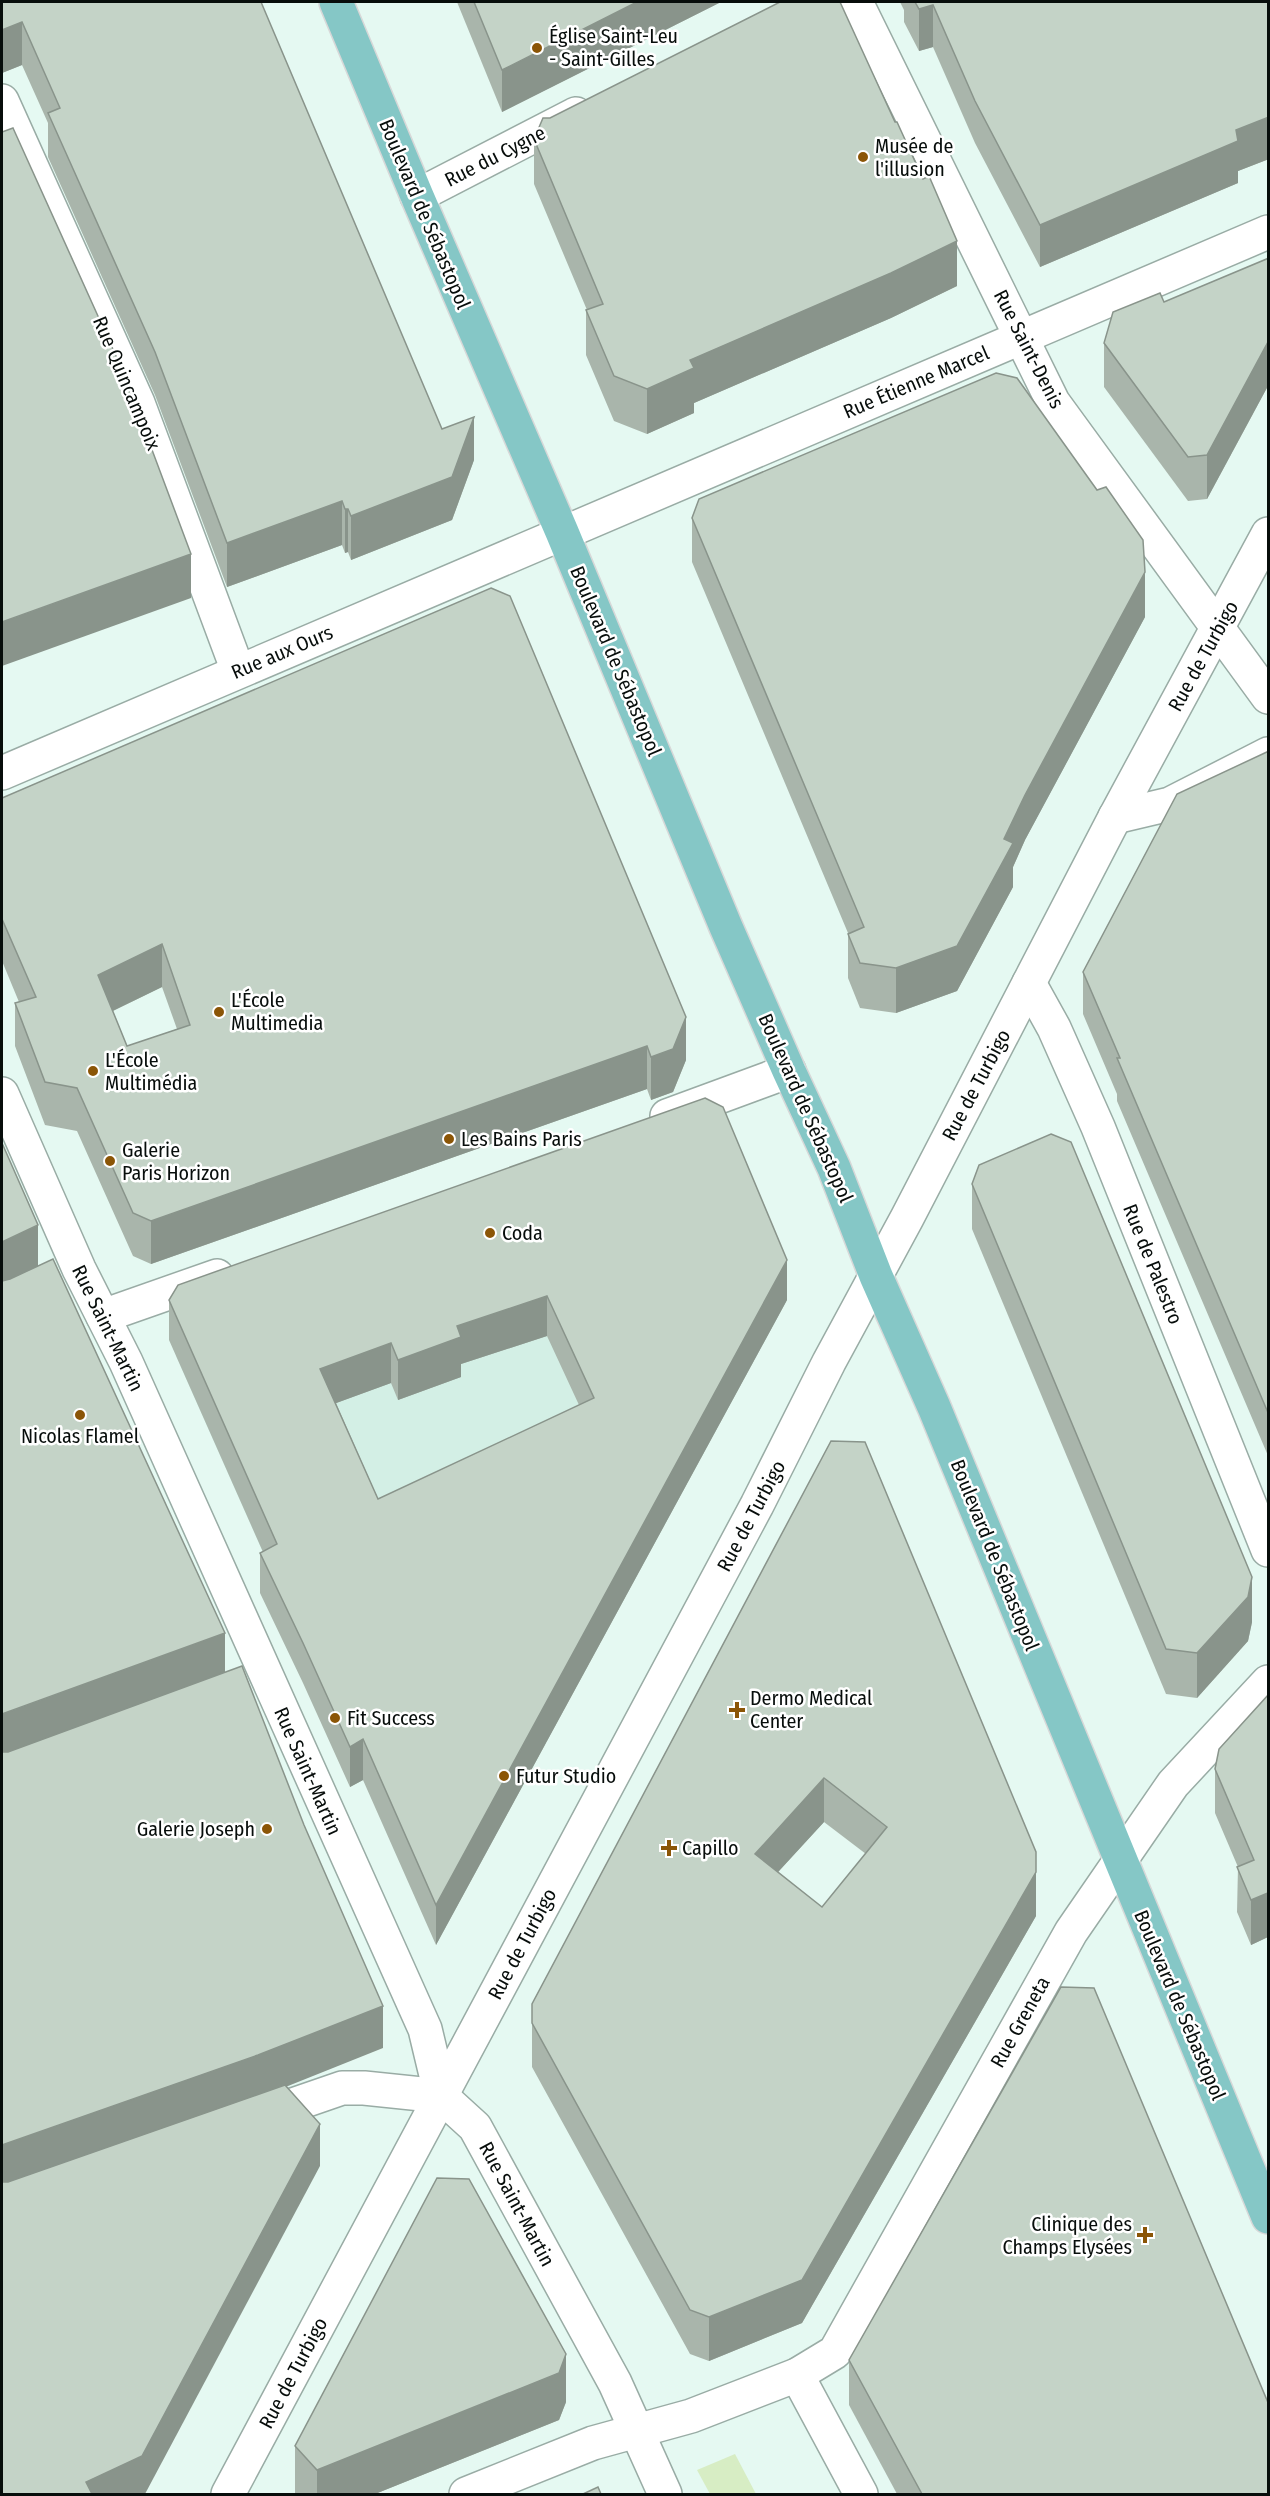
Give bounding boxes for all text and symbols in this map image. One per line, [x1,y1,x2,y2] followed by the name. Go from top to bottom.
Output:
[549,24,678,71] place label: Église Saint-Leu - Saint-Gilles
[530,41,544,55] marker: Église Saint-Leu - Saint-Gilles
[374,115,476,313] street label: Boulevard de Sébastopol
[441,120,549,192] street label: Rue du Cygne
[875,134,953,181] place label: Musée de l'illusion
[856,150,870,164] marker: Musée de l'illusion
[989,286,1069,412] street label: Rue Saint-Denis
[88,312,166,454] street label: Rue Quincampoix
[840,340,992,424] street label: Rue Étienne Marcel
[565,562,667,760] street label: Boulevard de Sébastopol
[1163,597,1243,715] street label: Rue de Turbigo
[228,620,336,684] street label: Rue aux Ours
[231,988,323,1035] place label: L'École Multimedia
[212,1005,226,1019] marker: L'École Multimedia
[754,1010,858,1206] street label: Boulevard de Sébastopol
[937,1025,1015,1145] street label: Rue de Turbigo
[105,1048,197,1095] place label: L'École Multimédia
[86,1064,100,1078] marker: L'École Multimédia
[461,1127,582,1151] place label: Les Bains Paris
[442,1132,456,1146] marker: Les Bains Paris
[122,1138,230,1185] place label: Galerie Paris Horizon
[103,1154,117,1168] marker: Galerie Paris Horizon
[1118,1200,1188,1328] street label: Rue de Palestro
[502,1221,543,1245] place label: Coda
[483,1226,497,1240] marker: Coda
[67,1261,149,1395] street label: Rue Saint-Martin
[73,1408,87,1422] marker: Nicolas Flamel
[21,1424,139,1448] place label: Nicolas Flamel
[712,1456,790,1576] street label: Rue de Turbigo
[946,1456,1044,1654] street label: Boulevard de Sébastopol
[750,1686,872,1733] place label: Dermo Medical Center
[728,1701,746,1719] marker: Dermo Medical Center
[269,1703,347,1839] street label: Rue Saint-Martin
[347,1706,435,1730] place label: Fit Success
[328,1711,342,1725] marker: Fit Success
[516,1764,616,1788] place label: Futur Studio
[497,1769,511,1783] marker: Futur Studio
[137,1817,255,1841] place label: Galerie Joseph
[260,1822,274,1836] marker: Galerie Joseph
[682,1836,738,1860] place label: Capillo
[660,1839,678,1857] marker: Capillo
[483,1884,561,2004] street label: Rue de Turbigo
[1129,1906,1231,2104] street label: Boulevard de Sébastopol
[985,1972,1055,2072] street label: Rue Greneta
[474,2138,560,2270] street label: Rue Saint-Martin
[1003,2212,1132,2259] place label: Clinique des Champs Elysées
[1136,2226,1154,2244] marker: Clinique des Champs Elysées
[254,2313,332,2433] street label: Rue de Turbigo

